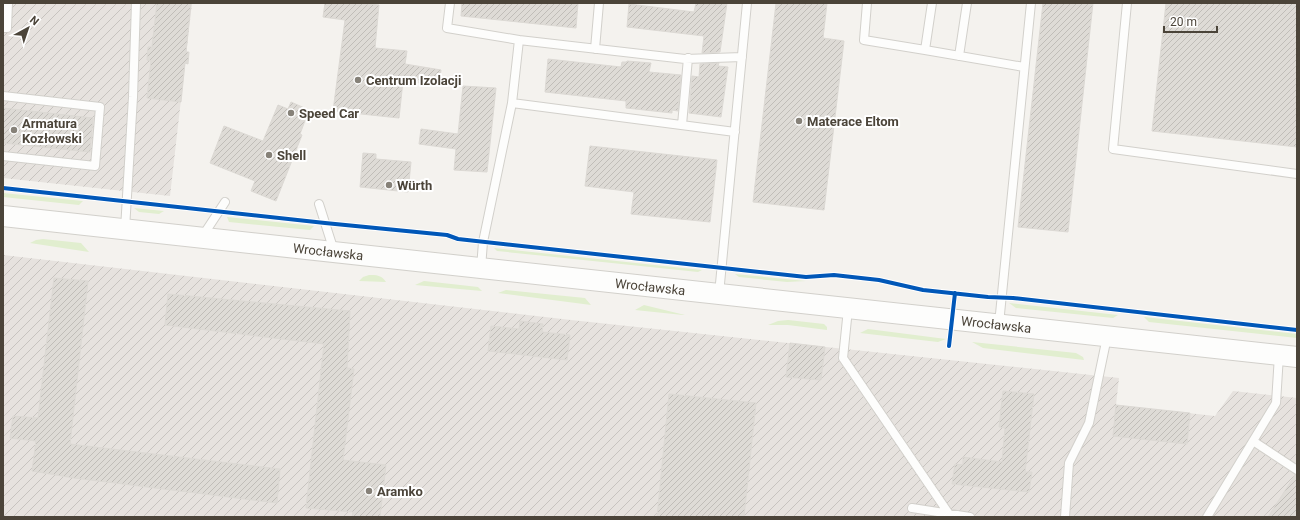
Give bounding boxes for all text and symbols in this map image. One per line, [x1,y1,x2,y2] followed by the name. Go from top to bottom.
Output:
[8,8,48,48] north arrow
[1164,8,1217,34] scale bar
[27,13,41,28] text: N
[1170,15,1197,29] text: 20 m
[366,73,461,88] place label: Centrum Izolacji
[353,75,363,85] marker: Centrum Izolacji
[299,106,359,121] place label: Speed Car
[286,108,296,118] marker: Speed Car
[807,114,899,129] place label: Materace Eltom
[22,116,82,146] place label: Armatura Kozłowski
[794,116,804,126] marker: Materace Eltom
[9,125,19,135] marker: Armatura Kozłowski
[277,148,306,163] place label: Shell
[264,150,274,160] marker: Shell
[397,178,432,193] place label: Würth
[384,180,394,190] marker: Würth
[292,241,364,263] street label: Wrocławska
[614,276,686,298] street label: Wrocławska
[960,313,1032,336] street label: Wrocławska
[377,484,423,499] place label: Aramko
[364,486,374,496] marker: Aramko

